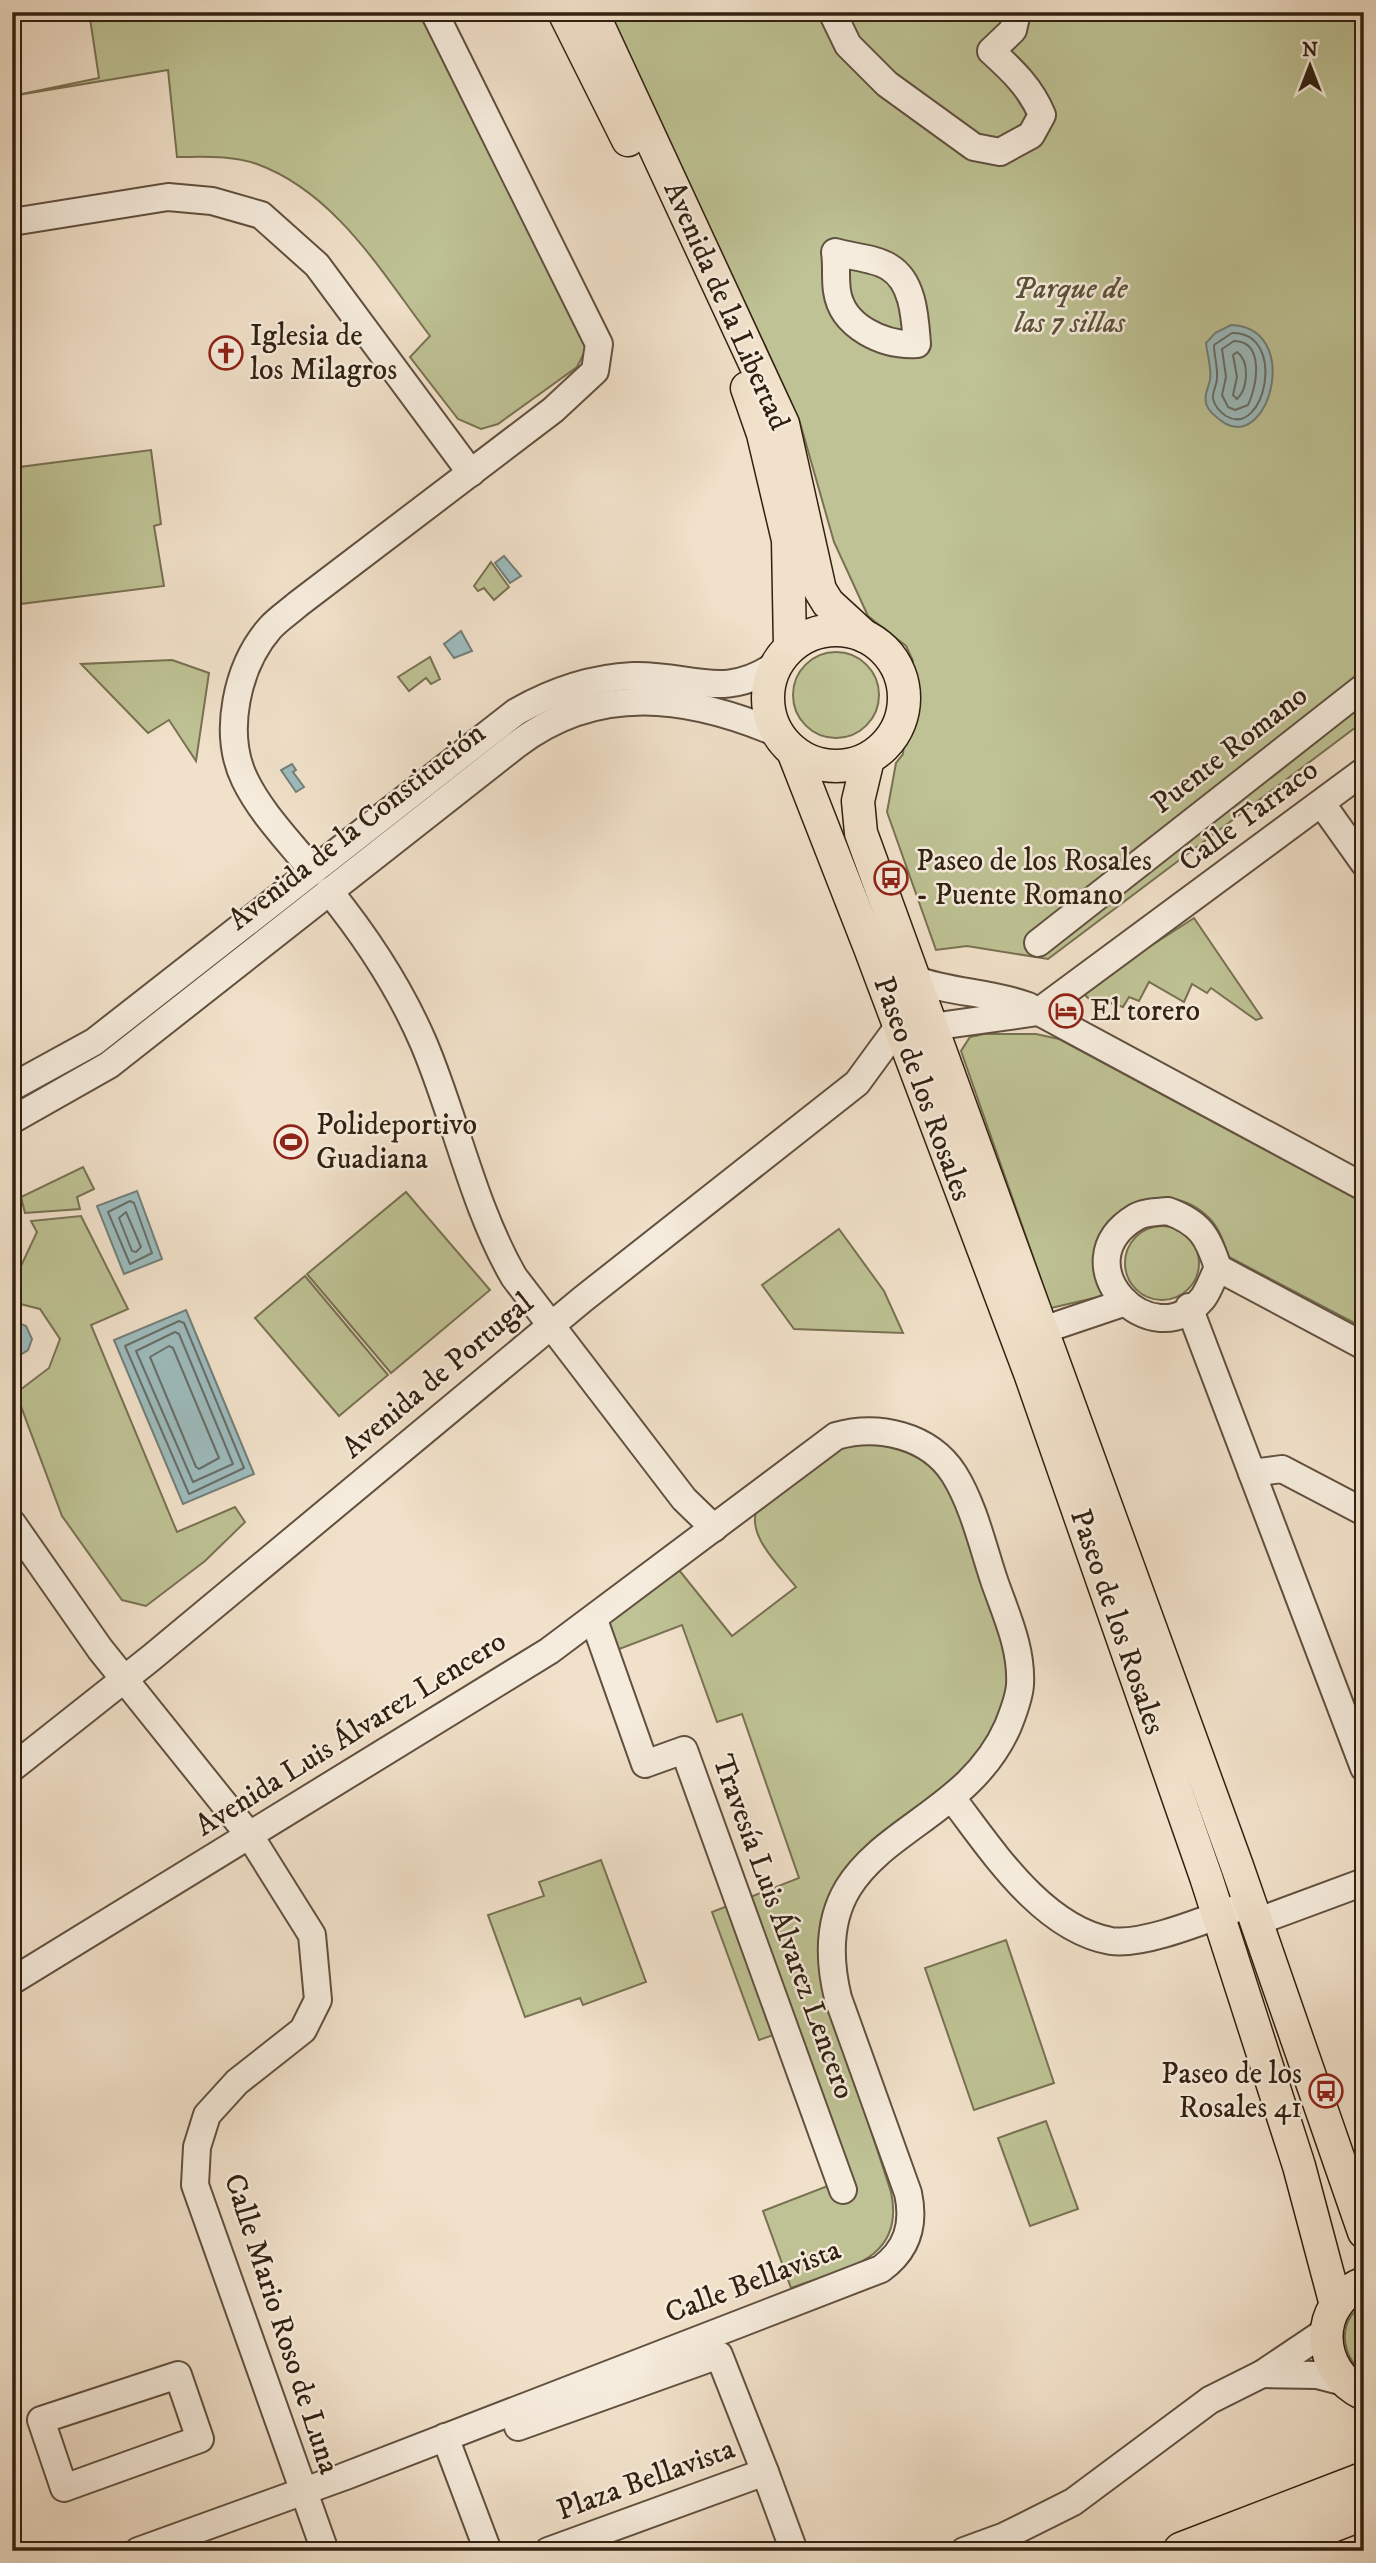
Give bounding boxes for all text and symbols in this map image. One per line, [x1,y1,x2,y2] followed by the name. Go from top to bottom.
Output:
[1274,32,1344,102] north arrow
[1302,39,1318,62] text: N
[655,176,797,436] street label: Avenida de la Libertad
[1012,271,1128,342] park label: Parque de las 7 sillas
[250,318,397,389] place label: Iglesia de los Milagros
[207,334,245,372] church icon: Iglesia de los Milagros
[1144,677,1316,823] street label: Puente Romano
[221,715,493,939] street label: Avenida de la Constitución
[1172,752,1326,880] street label: Calle Tarraco
[916,843,1152,914] place label: Paseo de los Rosales - Puente Romano
[872,859,910,897] bus stop icon: Paseo de los Rosales - Puente Romano
[864,972,980,1206] street label: Paseo de los Rosales
[1047,992,1085,1030] hotel icon: El torero
[1090,993,1200,1030] place label: El torero
[316,1107,477,1178] place label: Polideportivo Guadiana
[272,1123,310,1161] sports icon: Polideportivo Guadiana
[335,1285,541,1467] street label: Avenida de Portugal
[1061,1504,1173,1740] street label: Paseo de los Rosales
[188,1621,513,1845] street label: Avenida Luis Álvarez Lencero
[703,1749,864,2104] street label: Travesía Luis Álvarez Lencero
[1161,2056,1302,2127] place label: Paseo de los Rosales 41
[1307,2072,1345,2110] bus stop icon: Paseo de los Rosales 41
[215,2169,347,2479] street label: Calle Mario Roso de Luna
[660,2232,846,2332] street label: Calle Bellavista
[552,2431,740,2529] street label: Plaza Bellavista

